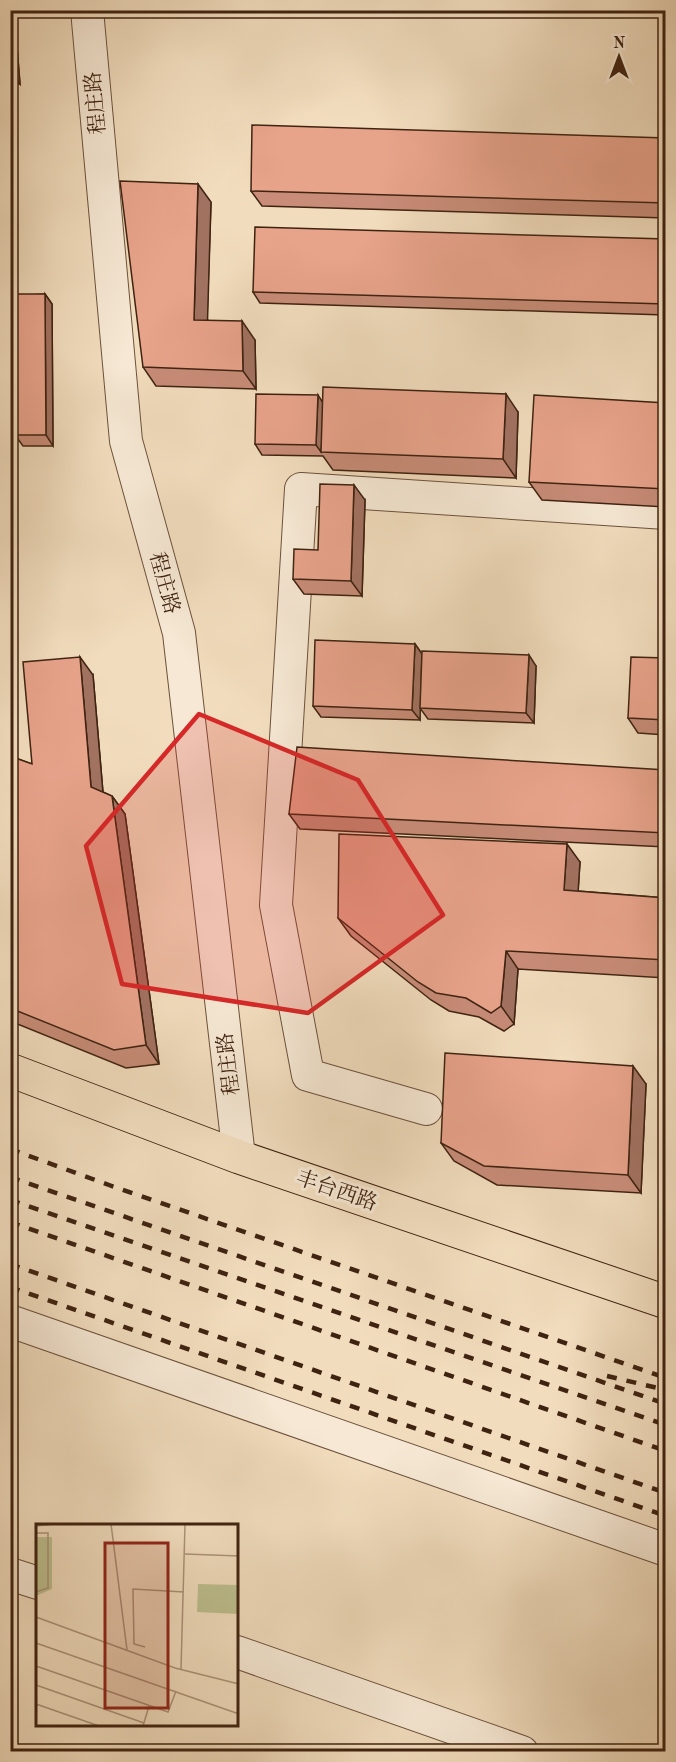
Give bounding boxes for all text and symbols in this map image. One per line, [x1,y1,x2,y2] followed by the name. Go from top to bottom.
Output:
[589,27,649,87] north arrow
[613,36,626,52] text: N
[81,71,110,135] street label: 程庄路
[145,550,184,617] street label: 程庄路
[213,1031,244,1097] street label: 程庄路
[293,1166,380,1215] street label: 丰台西路
[36,1524,238,1726] inset map

